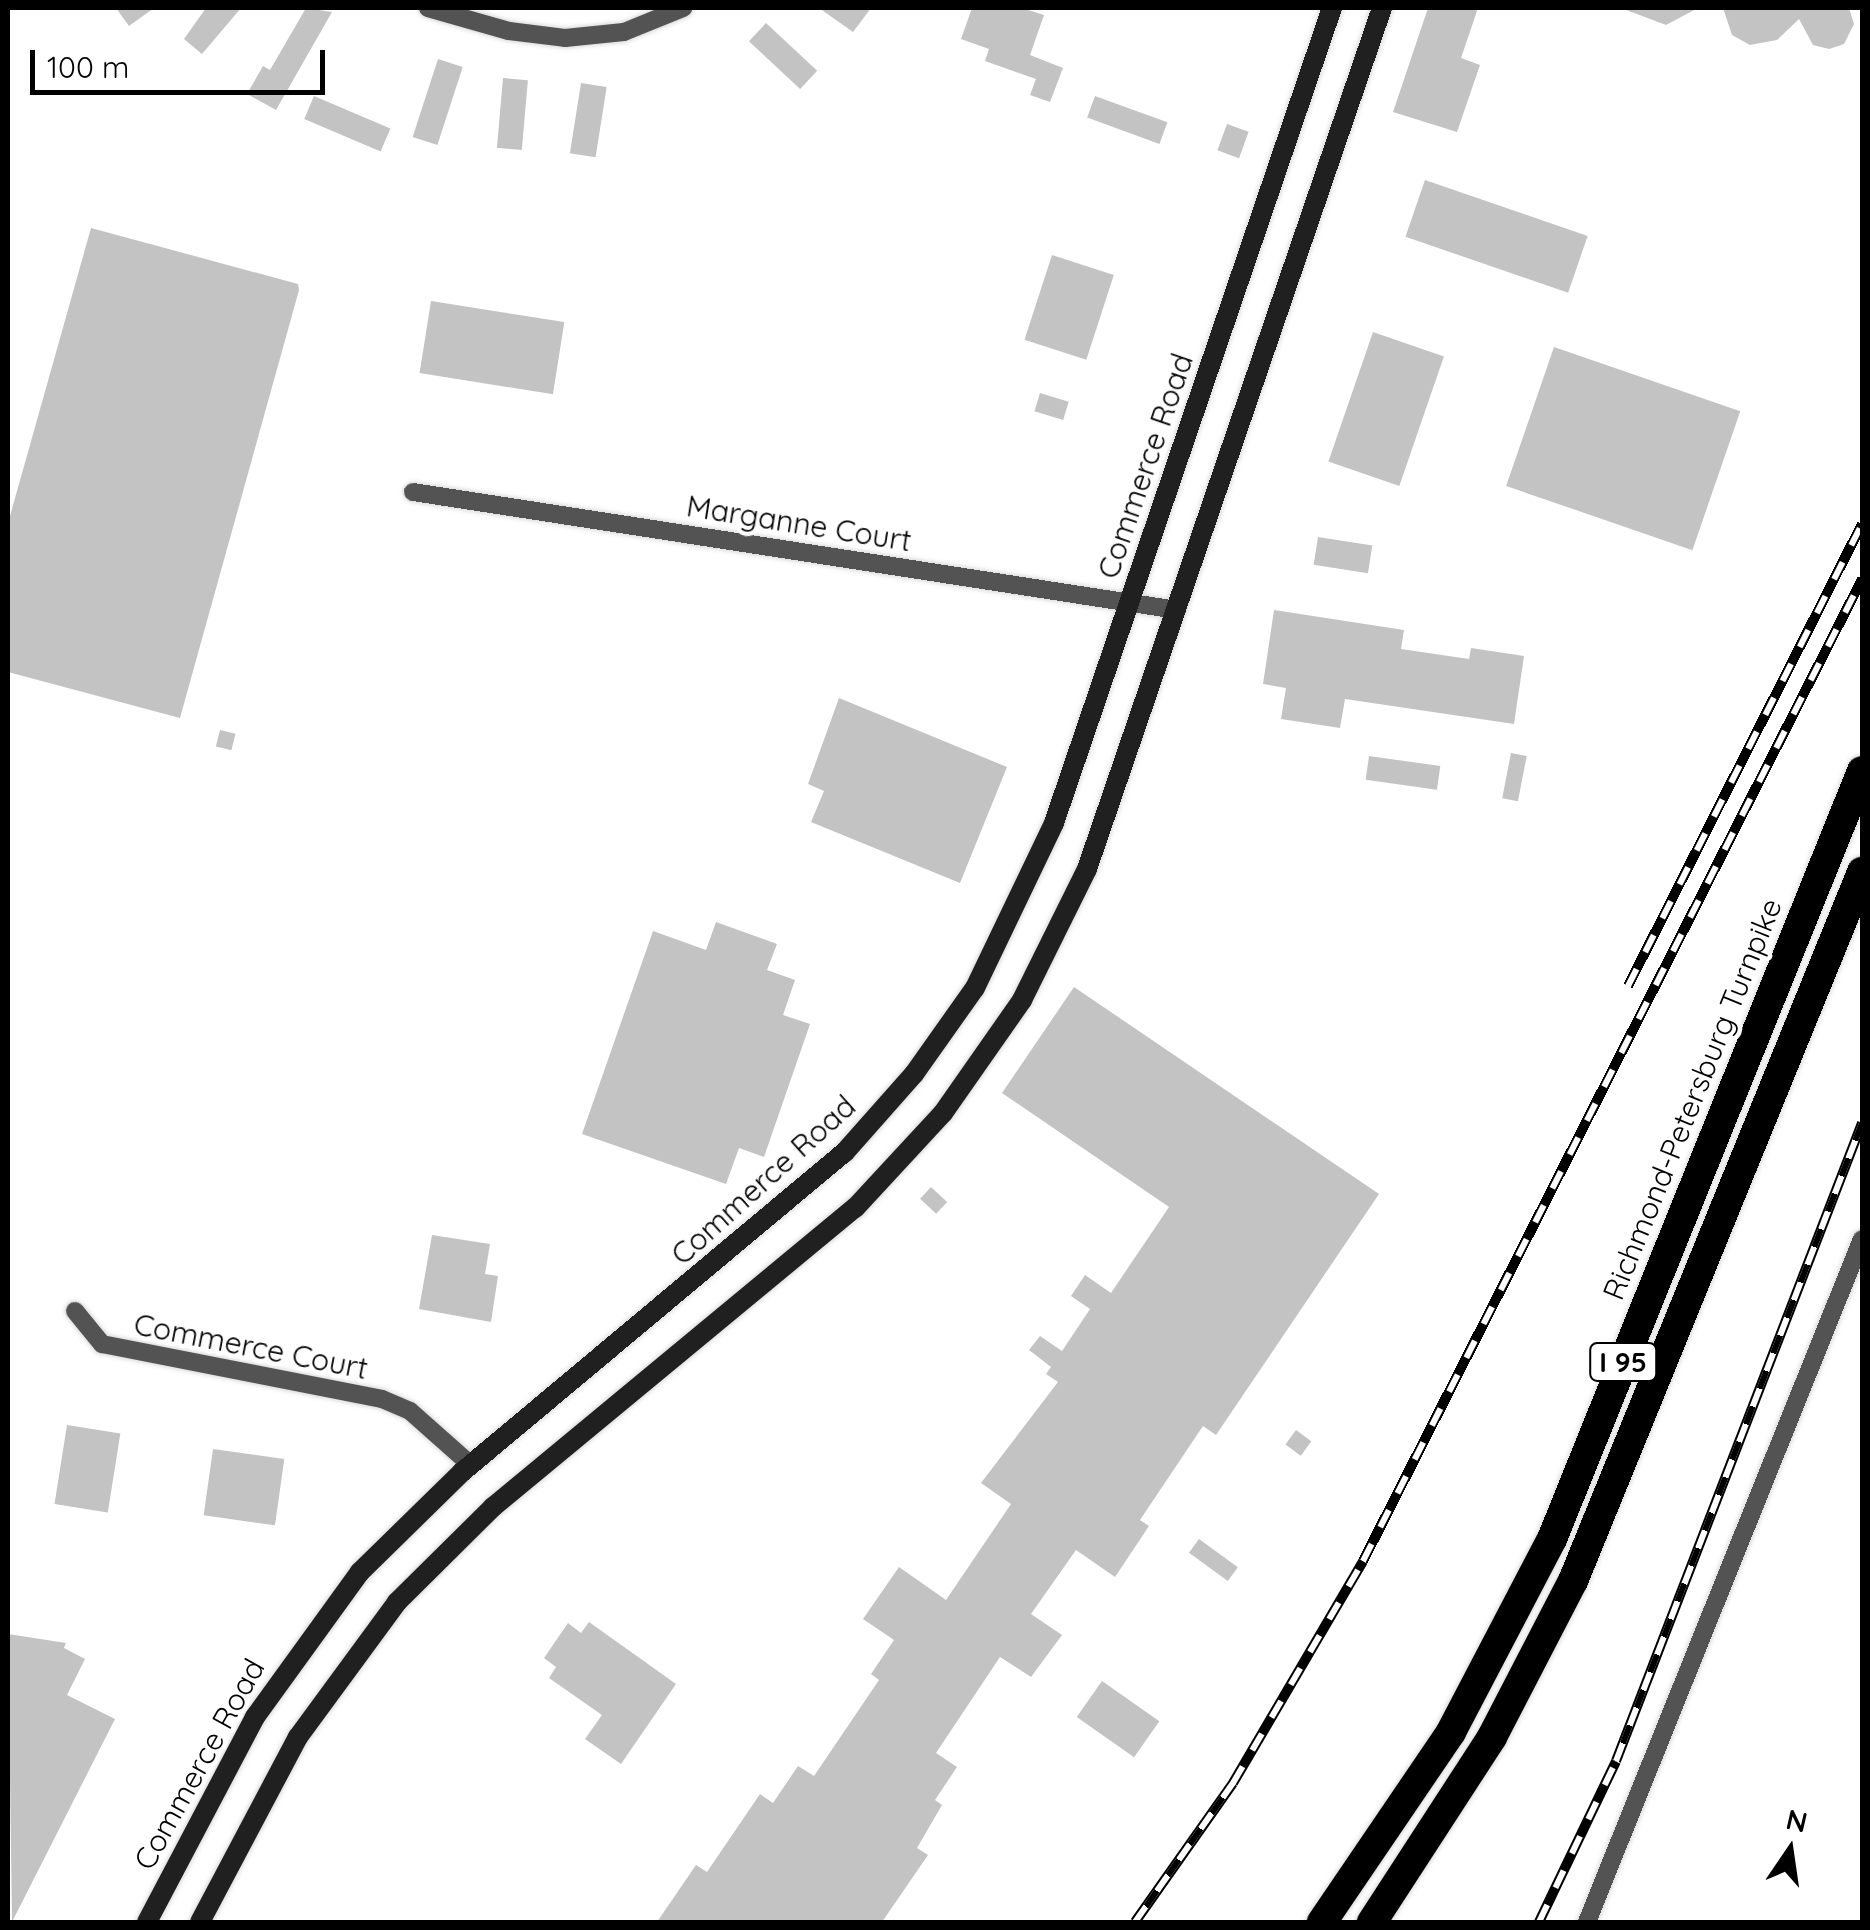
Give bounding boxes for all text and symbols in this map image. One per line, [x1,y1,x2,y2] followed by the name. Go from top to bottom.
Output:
[35,30,330,92] scale bar
[47,48,129,86] text: 100 m
[1090,349,1200,583] street label: Commerce Road
[684,487,914,559] street label: Marganne Court
[1595,893,1789,1305] street label: Richmond-Petersburg Turnpike
[663,1088,863,1272] street label: Commerce Road
[131,1306,371,1386] street label: Commerce Court
[1588,1339,1658,1385] road number: I 95
[126,1652,272,1876] street label: Commerce Road
[1740,1800,1840,1900] north arrow
[1783,1801,1811,1840] text: N

